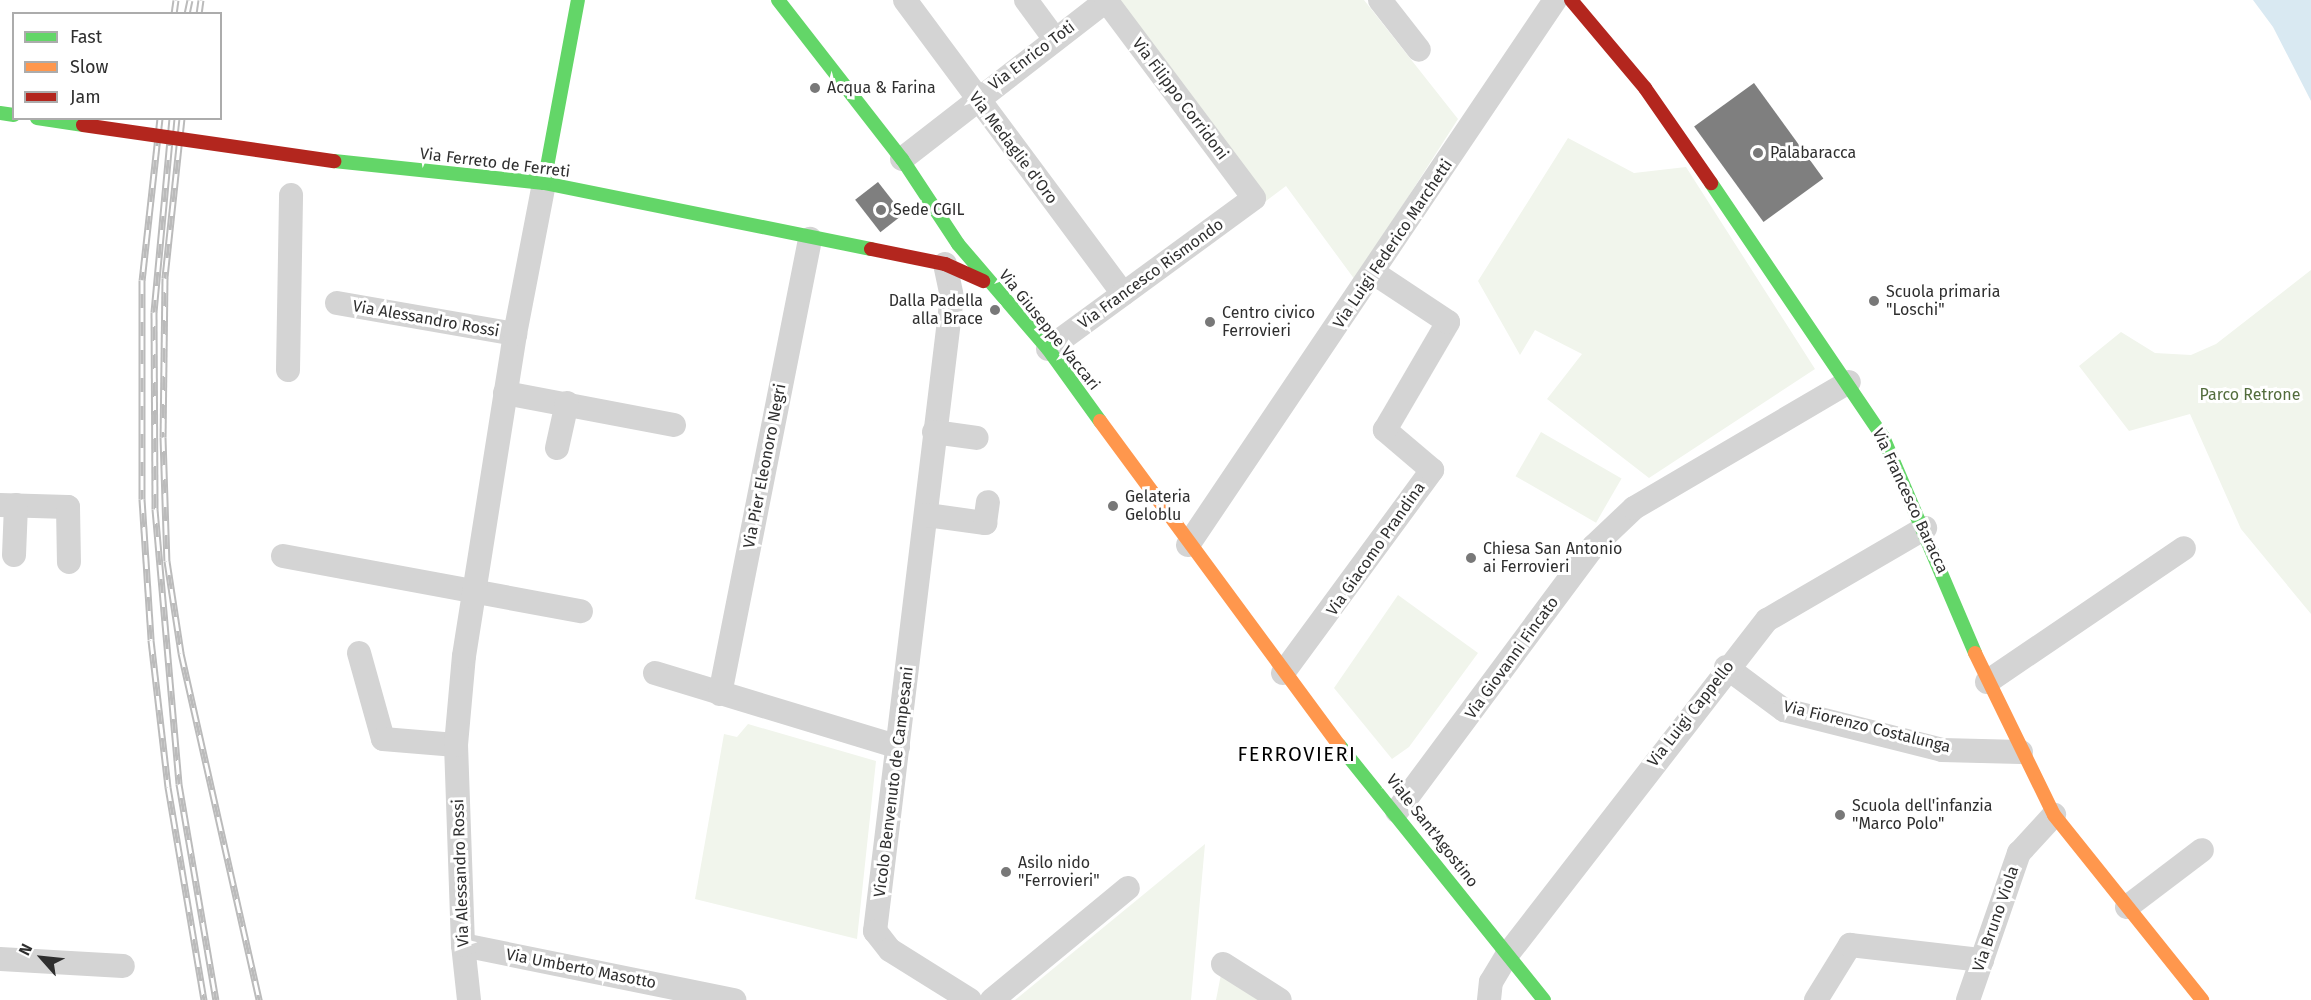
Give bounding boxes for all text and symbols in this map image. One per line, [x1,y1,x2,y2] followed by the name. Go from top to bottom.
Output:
[12,12,222,120] legend
[985,17,1079,95] street label: Via Enrico Toti
[70,26,102,48] text: Fast
[1128,34,1232,164] street label: Via Filippo Corridoni
[70,56,108,78] text: Slow
[827,78,936,98] place label: Acqua & Farina
[808,81,822,95] marker: Acqua & Farina
[70,86,101,108] text: Jam
[965,88,1061,208] street label: Via Medaglie d'Oro
[1770,143,1856,163] place label: Palabaracca
[419,144,571,182] street label: Via Ferreto de Ferreti
[1751,146,1765,160] marker: Palabaracca
[1329,156,1457,332] street label: Via Luigi Federico Marchetti
[893,200,964,220] place label: Sede CGIL
[874,203,888,217] marker: Sede CGIL
[1075,215,1227,333] street label: Via Francesco Rismondo
[994,266,1104,394] street label: Via Giuseppe Vaccari
[1886,282,2000,320] place label: Scuola primaria "Loschi"
[889,291,983,329] place label: Dalla Padella alla Brace
[1867,294,1881,308] marker: Scuola primaria "Loschi"
[351,297,501,341] street label: Via Alessandro Rossi
[988,303,1002,317] marker: Dalla Padella alla Brace
[1222,303,1315,341] place label: Centro civico Ferrovieri
[1203,315,1217,329] marker: Centro civico Ferrovieri
[740,382,790,550] street label: Via Pier Eleonoro Negri
[2200,385,2300,405] park label: Parco Retrone
[1868,425,1952,577] street label: Via Francesco Baracca
[1323,479,1429,619] street label: Via Giacomo Prandina
[1125,487,1191,525] place label: Gelateria Geloblu
[1106,499,1120,513] marker: Gelateria Geloblu
[1483,539,1622,577] place label: Chiesa San Antonio ai Ferrovieri
[1464,551,1478,565] marker: Chiesa San Antonio ai Ferrovieri
[1461,593,1563,723] street label: Via Giovanni Fincato
[1644,657,1738,771] street label: Via Luigi Cappello
[870,666,918,898] street label: Vicolo Benvenuto de Campesani
[1781,697,1953,757] street label: Via Fiorenzo Costalunga
[1238,742,1356,766] district label: FERROVIERI
[1382,771,1482,891] street label: Viale Sant'Agostino
[1852,796,1993,834] place label: Scuola dell'infanzia "Marco Polo"
[449,798,473,948] street label: Via Alessandro Rossi
[1833,808,1847,822] marker: Scuola dell'infanzia "Marco Polo"
[1018,853,1100,891] place label: Asilo nido "Ferrovieri"
[1969,864,2023,974] street label: Via Bruno Viola
[999,865,1013,879] marker: Asilo nido "Ferrovieri"
[12,928,72,988] north arrow
[15,941,36,959] text: N
[504,945,658,993] street label: Via Umberto Masotto

